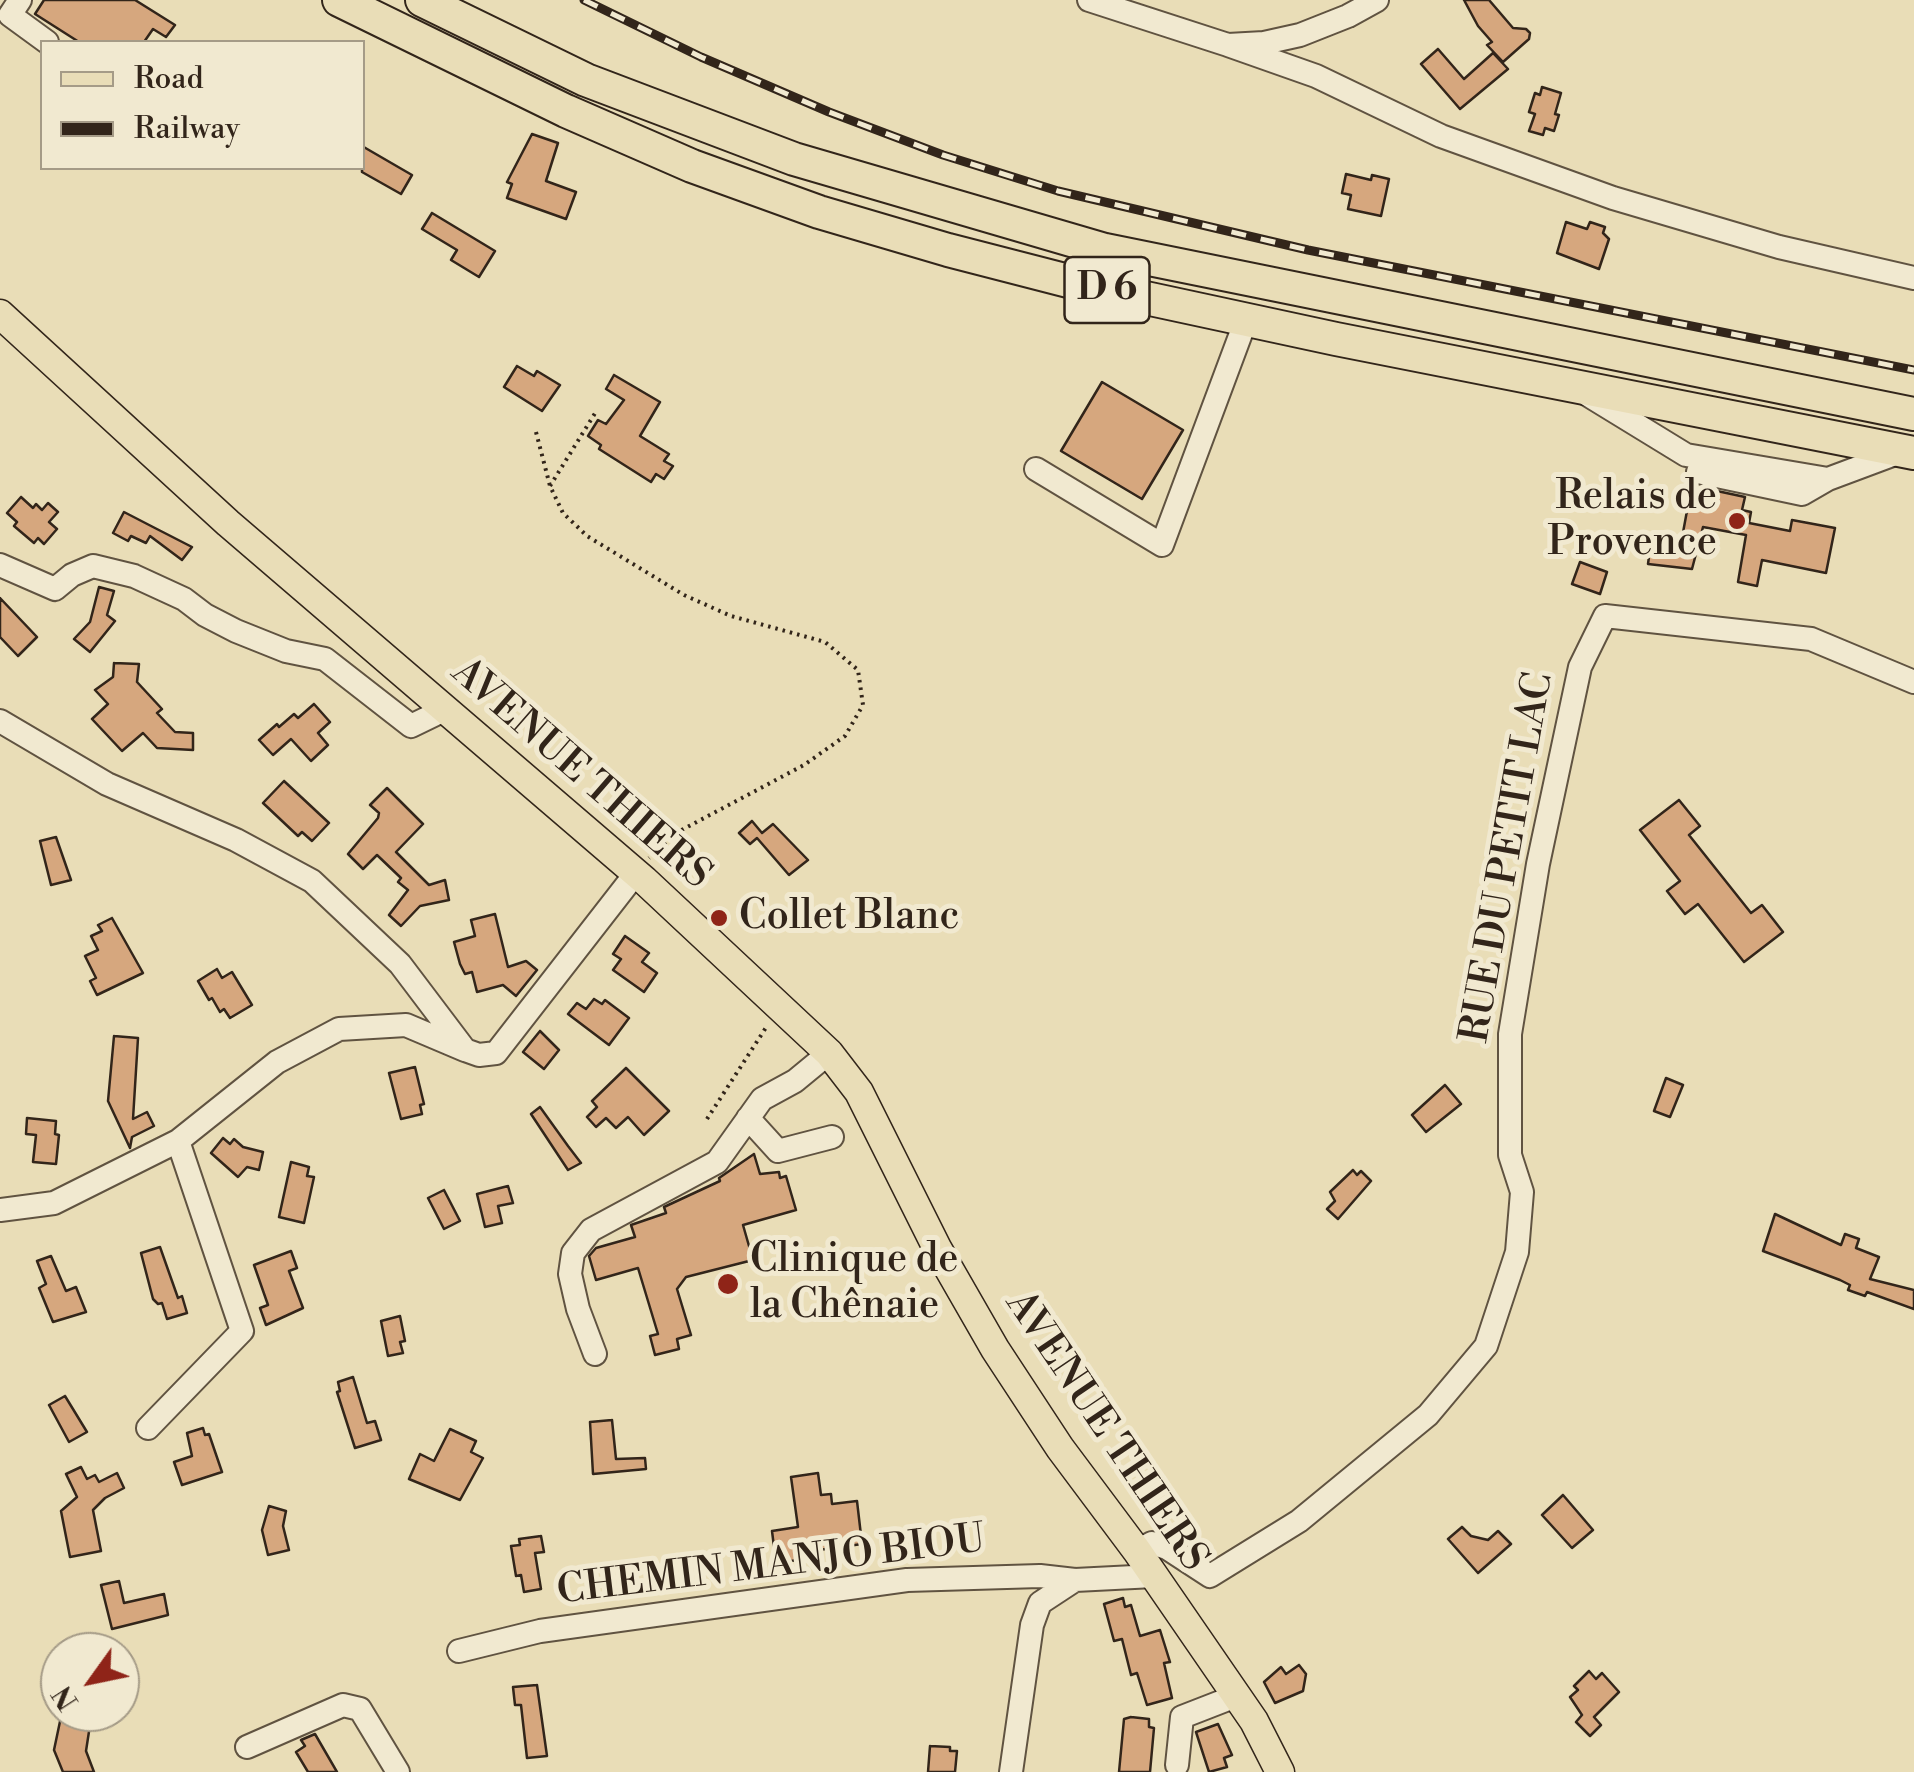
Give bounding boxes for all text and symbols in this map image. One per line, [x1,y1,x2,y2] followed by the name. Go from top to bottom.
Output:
[40,40,365,170] legend
[134,60,204,98] text: Road
[134,110,240,148] text: Railway
[1064,257,1150,323] road number: D 6
[1547,474,1717,568] place label: Relais de Provence
[1726,510,1748,532] marker: Relais de Provence
[441,649,719,901] street label: AVENUE THIERS
[1453,669,1565,1047] street label: RUE DU PETIT LAC
[739,894,959,942] place label: Collet Blanc
[708,907,730,929] marker: Collet Blanc
[750,1237,958,1331] place label: Clinique de la Chênaie
[715,1271,741,1297] marker: Clinique de la Chênaie
[993,1283,1217,1581] street label: AVENUE THIERS
[554,1517,988,1617] street label: CHEMIN MANJO BIOU
[40,1632,140,1732] north arrow
[45,1679,87,1716] text: N

